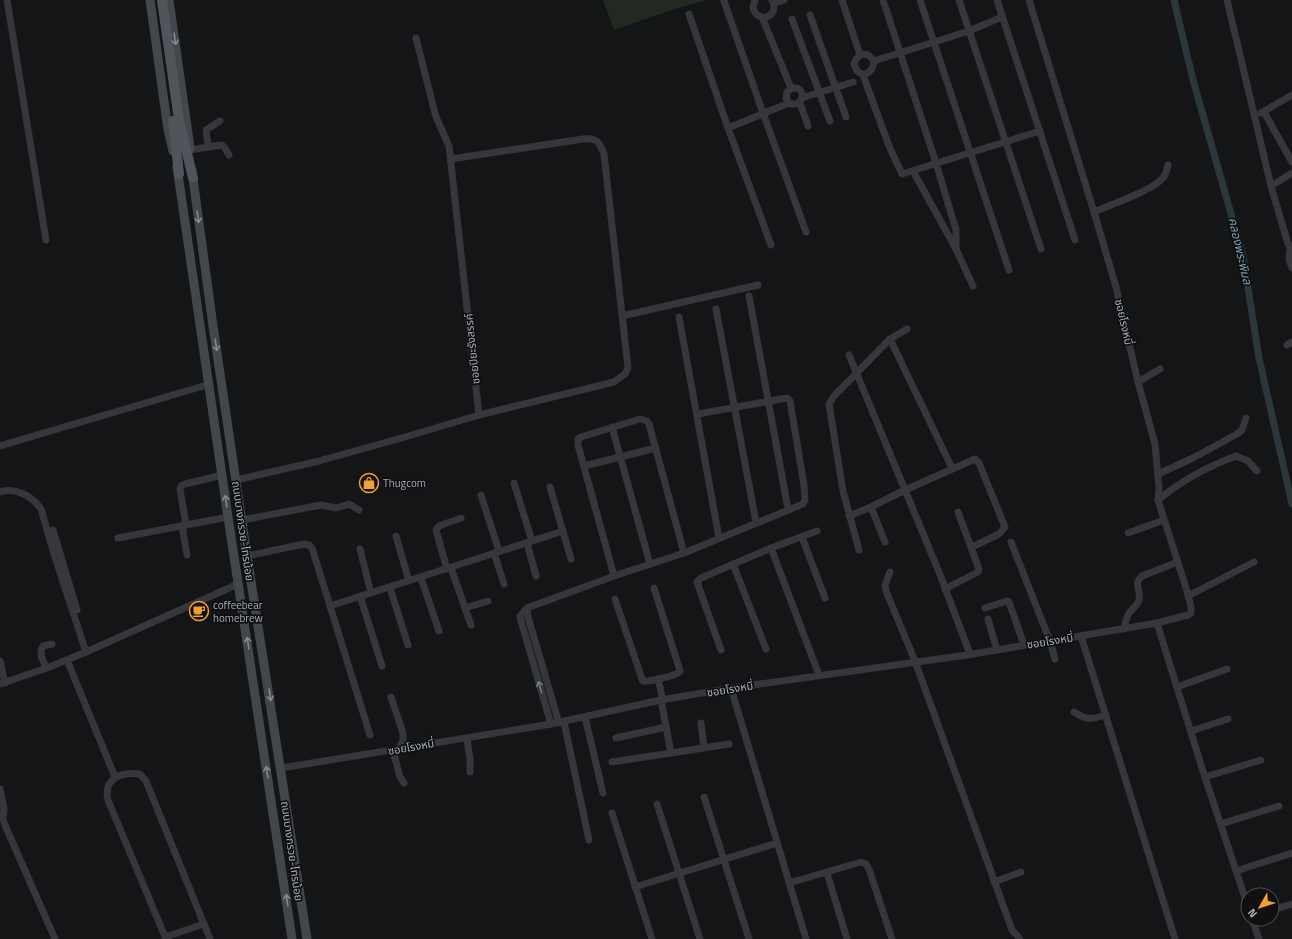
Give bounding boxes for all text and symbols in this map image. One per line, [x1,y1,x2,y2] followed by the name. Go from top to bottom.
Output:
[171,32,179,45] one-way arrow
[194,210,202,223] one-way arrow
[1224,215,1258,287] water label: คลองพระพิมล
[1111,297,1137,347] street label: ซอยโรงหมี่
[460,313,484,385] street label: ซอยปิยะรังสรรค์
[212,338,220,351] one-way arrow
[358,472,380,494] shop icon: Thugcom
[383,475,426,491] place label: Thugcom
[228,480,258,582] street label: ถนนบางกรวย-ไทรน้อย
[222,495,230,508] one-way arrow
[213,597,263,626] place label: coffeebear homebrew
[188,600,210,622] cafe icon: coffeebear homebrew
[1026,629,1074,653] street label: ซอยโรงหมี่
[244,637,252,650] one-way arrow
[706,677,754,701] street label: ซอยโรงหมี่
[536,680,543,693] one-way arrow
[266,688,274,701] one-way arrow
[387,735,435,759] street label: ซอยโรงหมี่
[263,766,271,779] one-way arrow
[277,800,307,902] street label: ถนนบางกรวย-ไทรน้อย
[1240,887,1280,927] north arrow
[283,894,291,907] one-way arrow
[1244,905,1261,921] text: N

